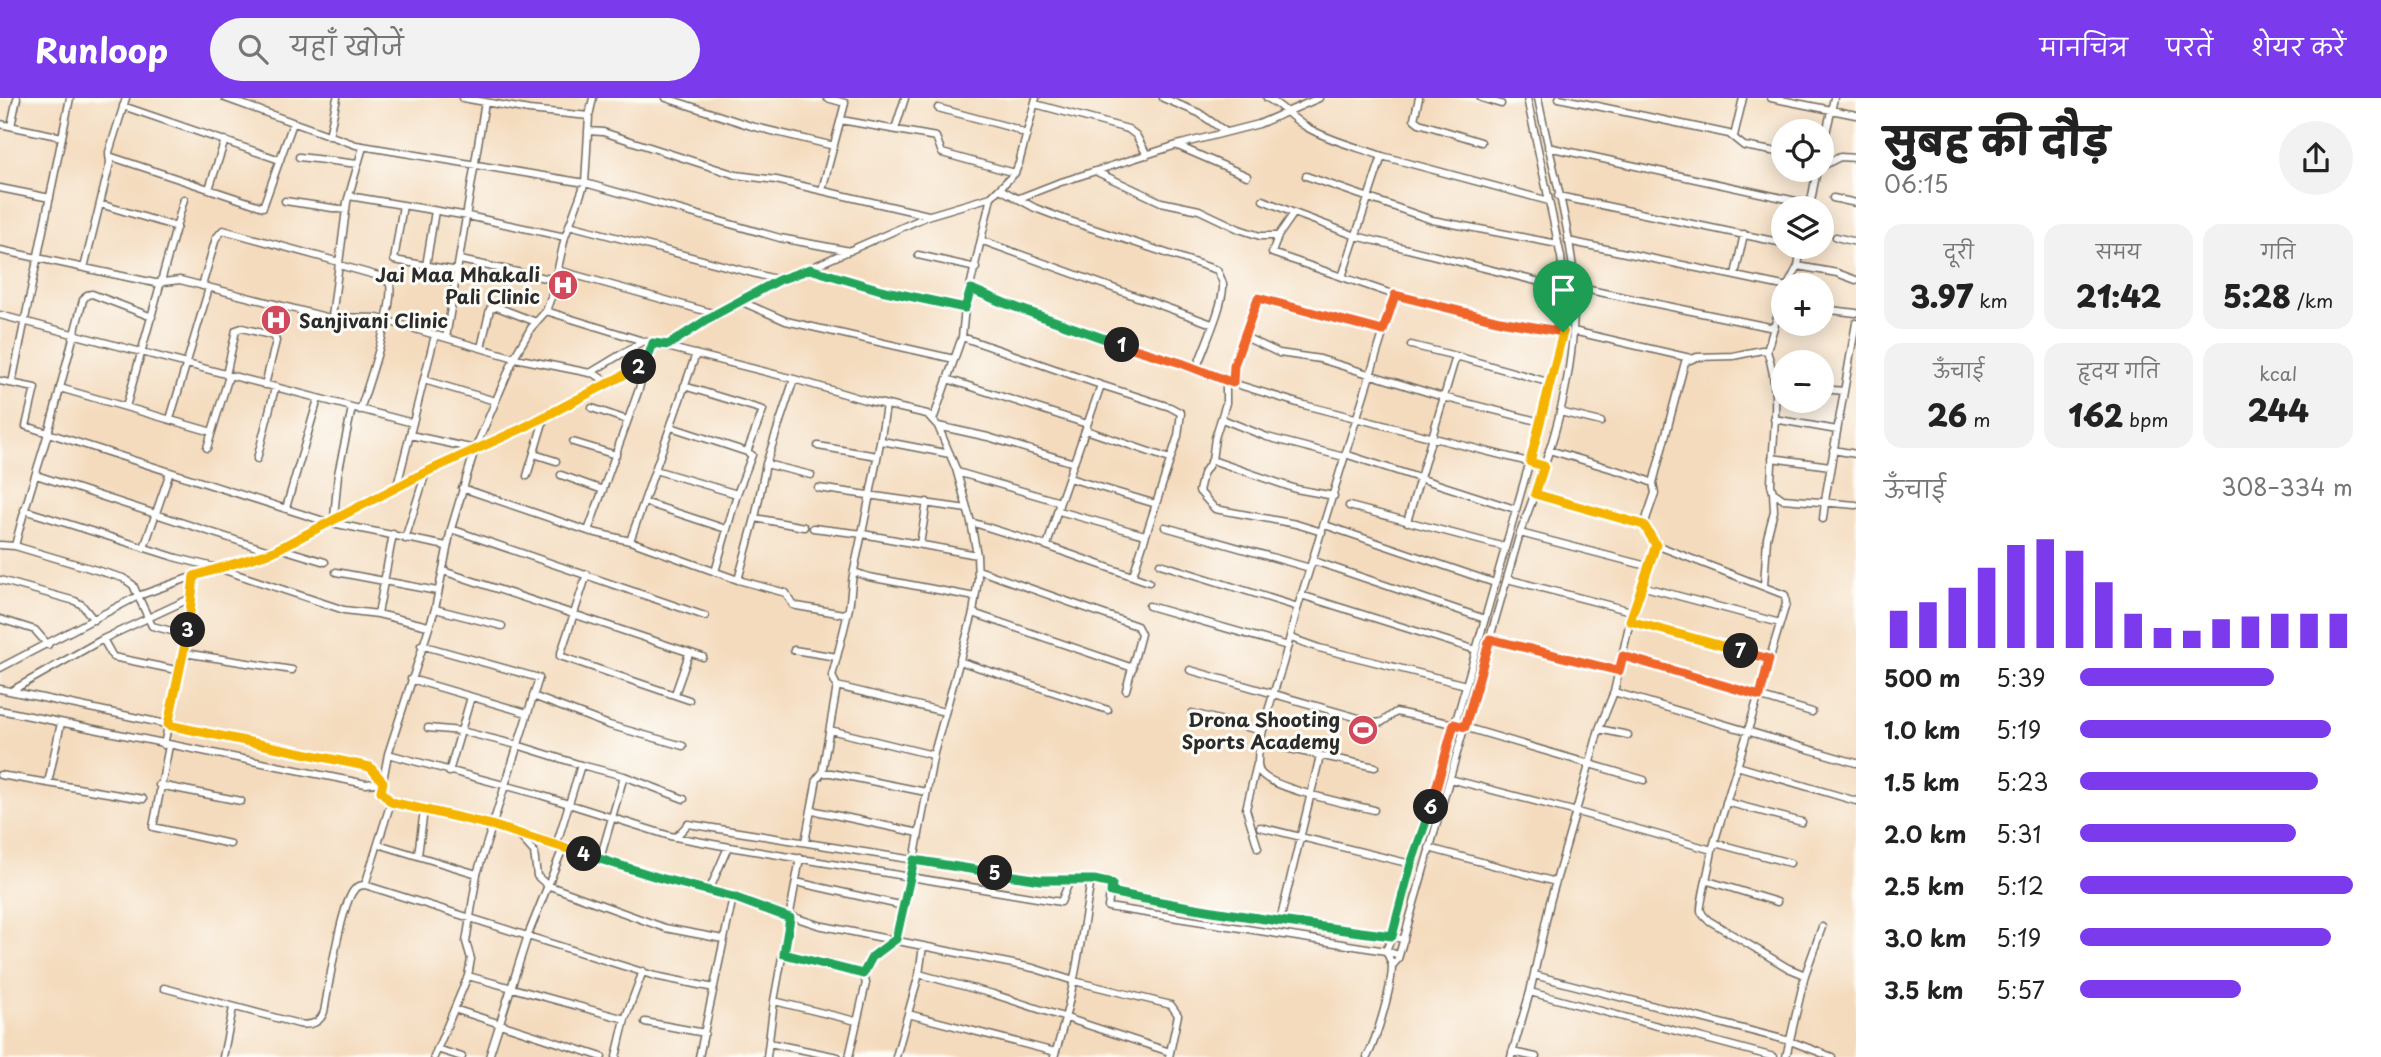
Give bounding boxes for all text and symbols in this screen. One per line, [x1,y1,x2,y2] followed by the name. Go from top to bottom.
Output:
[210,18,700,81] search box
[35,24,168,74] text: Runloop
[290,26,404,65] text: यहाँ खोजें
[2040,28,2128,64] text: मानचित्र
[2166,28,2213,64] text: परतें
[2251,28,2346,64] text: शेयर करें
[234,30,272,68] icon: search
[1884,111,2109,168] text: सुबह की दौड़
[1771,119,1834,413] map controls
[1771,119,1834,182] button: locate
[2279,121,2353,195] button: share
[1884,166,1949,201] text: 06:15
[1771,196,1834,259] button: layers
[1944,237,1974,265] text: दूरी
[2096,237,2141,265] text: समय
[2261,237,2295,265] text: गति
[375,260,540,310] place label: Jai Maa Mhakali Pali Clinic
[1533,260,1593,332] pin
[546,268,580,302] hospital icon: Jai Maa Mhakali Pali Clinic
[1544,271,1582,309] icon: arrive
[1771,273,1834,336] button: +
[1910,273,1973,318] text: 3.97
[2076,273,2161,318] text: 21:42
[2223,273,2291,318] text: 5:28
[1973,286,2008,314] text: km
[2291,286,2333,314] text: /km
[259,303,293,337] hospital icon: Sanjivani Clinic
[299,306,448,334] place label: Sanjivani Clinic
[1104,328,1140,362] pin: 1
[1117,330,1126,358] text: 1
[622,350,656,384] pin: 2
[1771,350,1834,413] button: −
[632,352,645,380] text: 2
[1933,356,1984,384] text: ऊँचाई
[2077,356,2159,384] text: हृदय गति
[2259,359,2297,387] text: kcal
[2247,387,2309,432] text: 244
[1927,392,1967,437] text: 26
[2068,392,2123,437] text: 162
[1967,405,1991,433] text: m
[2123,405,2169,433] text: bpm
[2221,469,2353,504] text: 308–334 m
[1884,471,1946,506] text: ऊँचाई
[170,612,206,648] pin: 3
[181,615,194,643] text: 3
[1724,634,1758,668] pin: 7
[1735,636,1746,664] text: 7
[1884,660,1961,695] text: 500 m
[1996,660,2046,695] text: 5:39
[1182,705,1340,755] place label: Drona Shooting Sports Academy
[1884,712,1961,747] text: 1.0 km
[1996,712,2041,747] text: 5:19
[1346,713,1380,747] sports icon: Drona Shooting Sports Academy
[1884,764,1960,799] text: 1.5 km
[1996,764,2049,799] text: 5:23
[1414,790,1448,824] pin: 6
[1424,792,1437,820] text: 6
[1884,816,1966,851] text: 2.0 km
[1996,816,2041,851] text: 5:31
[566,836,602,872] pin: 4
[577,839,590,867] text: 4
[978,856,1012,890] pin: 5
[988,858,1001,886] text: 5
[1884,868,1964,903] text: 2.5 km
[1996,868,2044,903] text: 5:12
[1884,920,1966,955] text: 3.0 km
[1996,920,2041,955] text: 5:19
[1884,972,1964,1007] text: 3.5 km
[1996,972,2045,1007] text: 5:57

